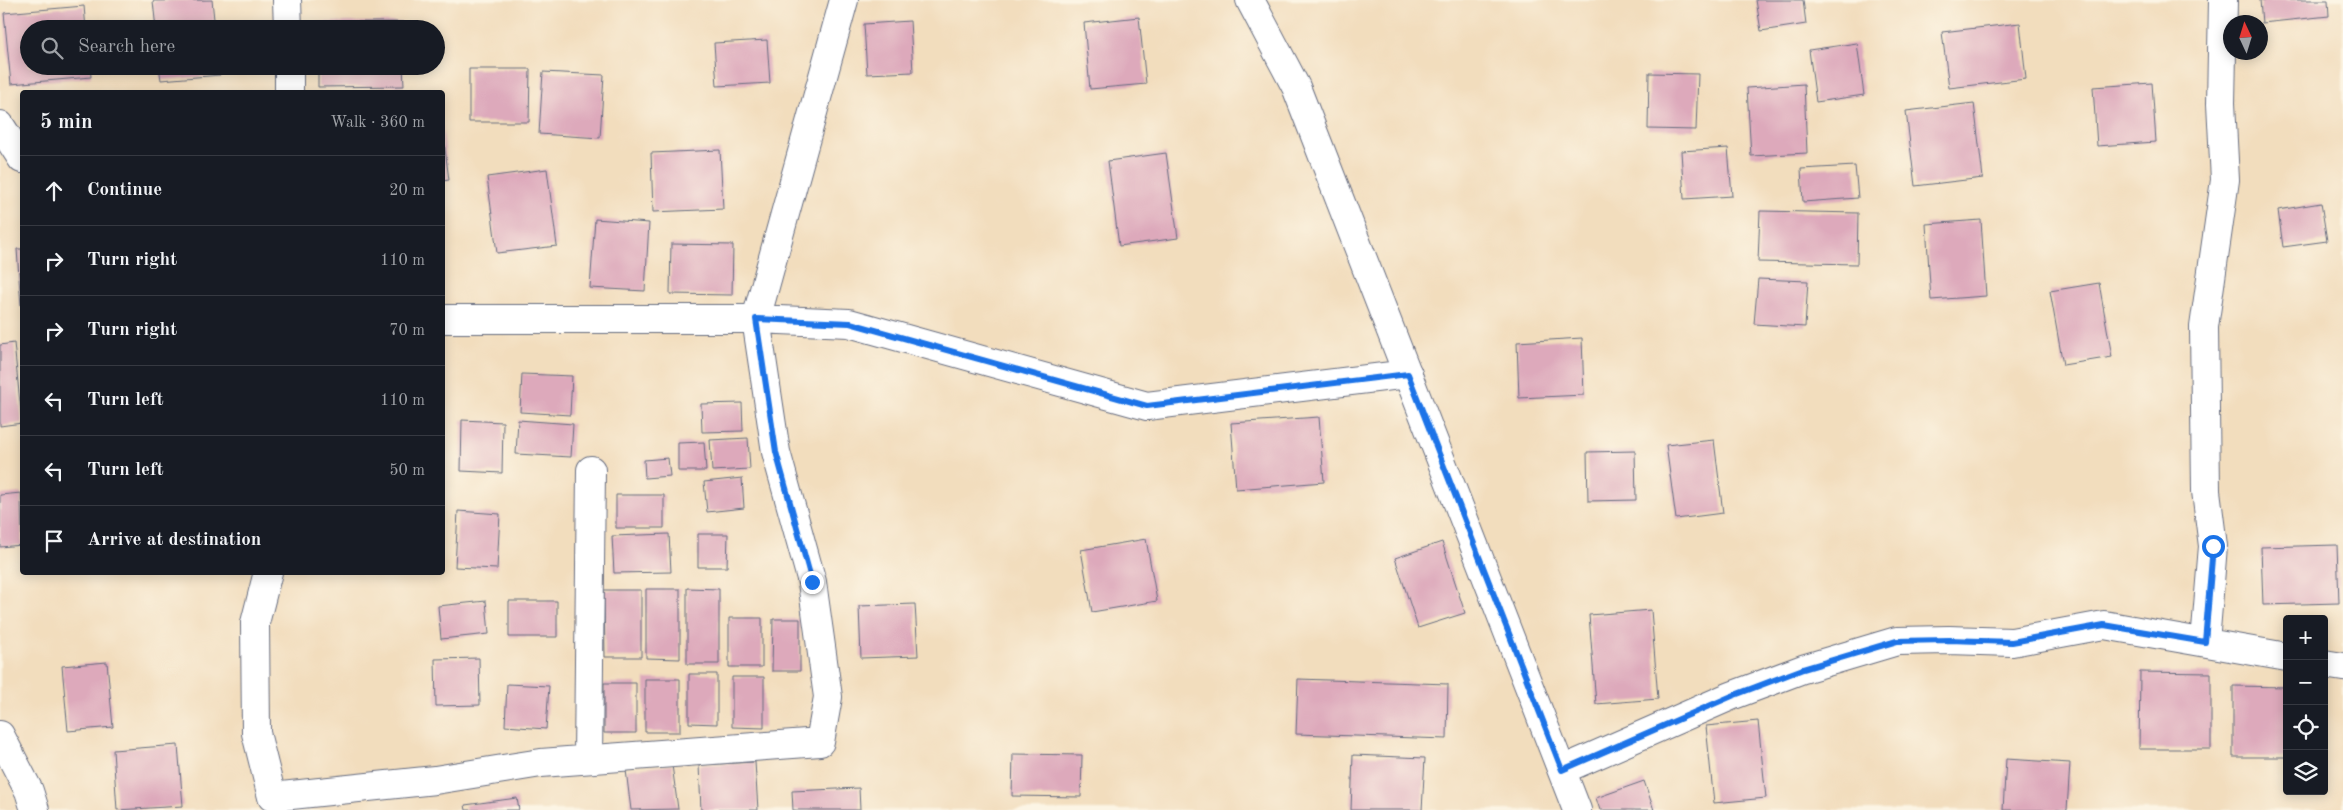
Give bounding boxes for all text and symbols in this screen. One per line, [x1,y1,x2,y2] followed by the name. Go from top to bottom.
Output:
[2223,15,2268,60] north arrow
[20,20,445,75] search box
[38,34,66,62] icon: search
[78,38,175,57] text: Search here
[40,112,93,133] text: 5 min
[330,115,425,131] text: Walk · 360 m
[40,177,68,205] icon: ahead
[87,181,162,200] text: Continue
[389,183,425,199] text: 20 m
[40,247,68,275] icon: right
[87,251,177,270] text: Turn right
[380,253,425,269] text: 110 m
[40,317,68,345] icon: right
[87,321,177,340] text: Turn right
[389,323,425,339] text: 70 m
[40,387,68,415] icon: left
[87,391,164,410] text: Turn left
[380,393,425,409] text: 110 m
[40,457,68,485] icon: left
[87,461,164,480] text: Turn left
[389,463,425,479] text: 50 m
[40,527,68,555] icon: arrive
[87,531,261,550] text: Arrive at destination
[2202,535,2225,558] route start
[801,571,824,594] route end
[2283,615,2328,795] map controls
[2283,615,2328,660] button: +
[2283,660,2328,705] button: −
[2283,705,2328,750] button: locate
[2283,750,2328,795] button: layers

